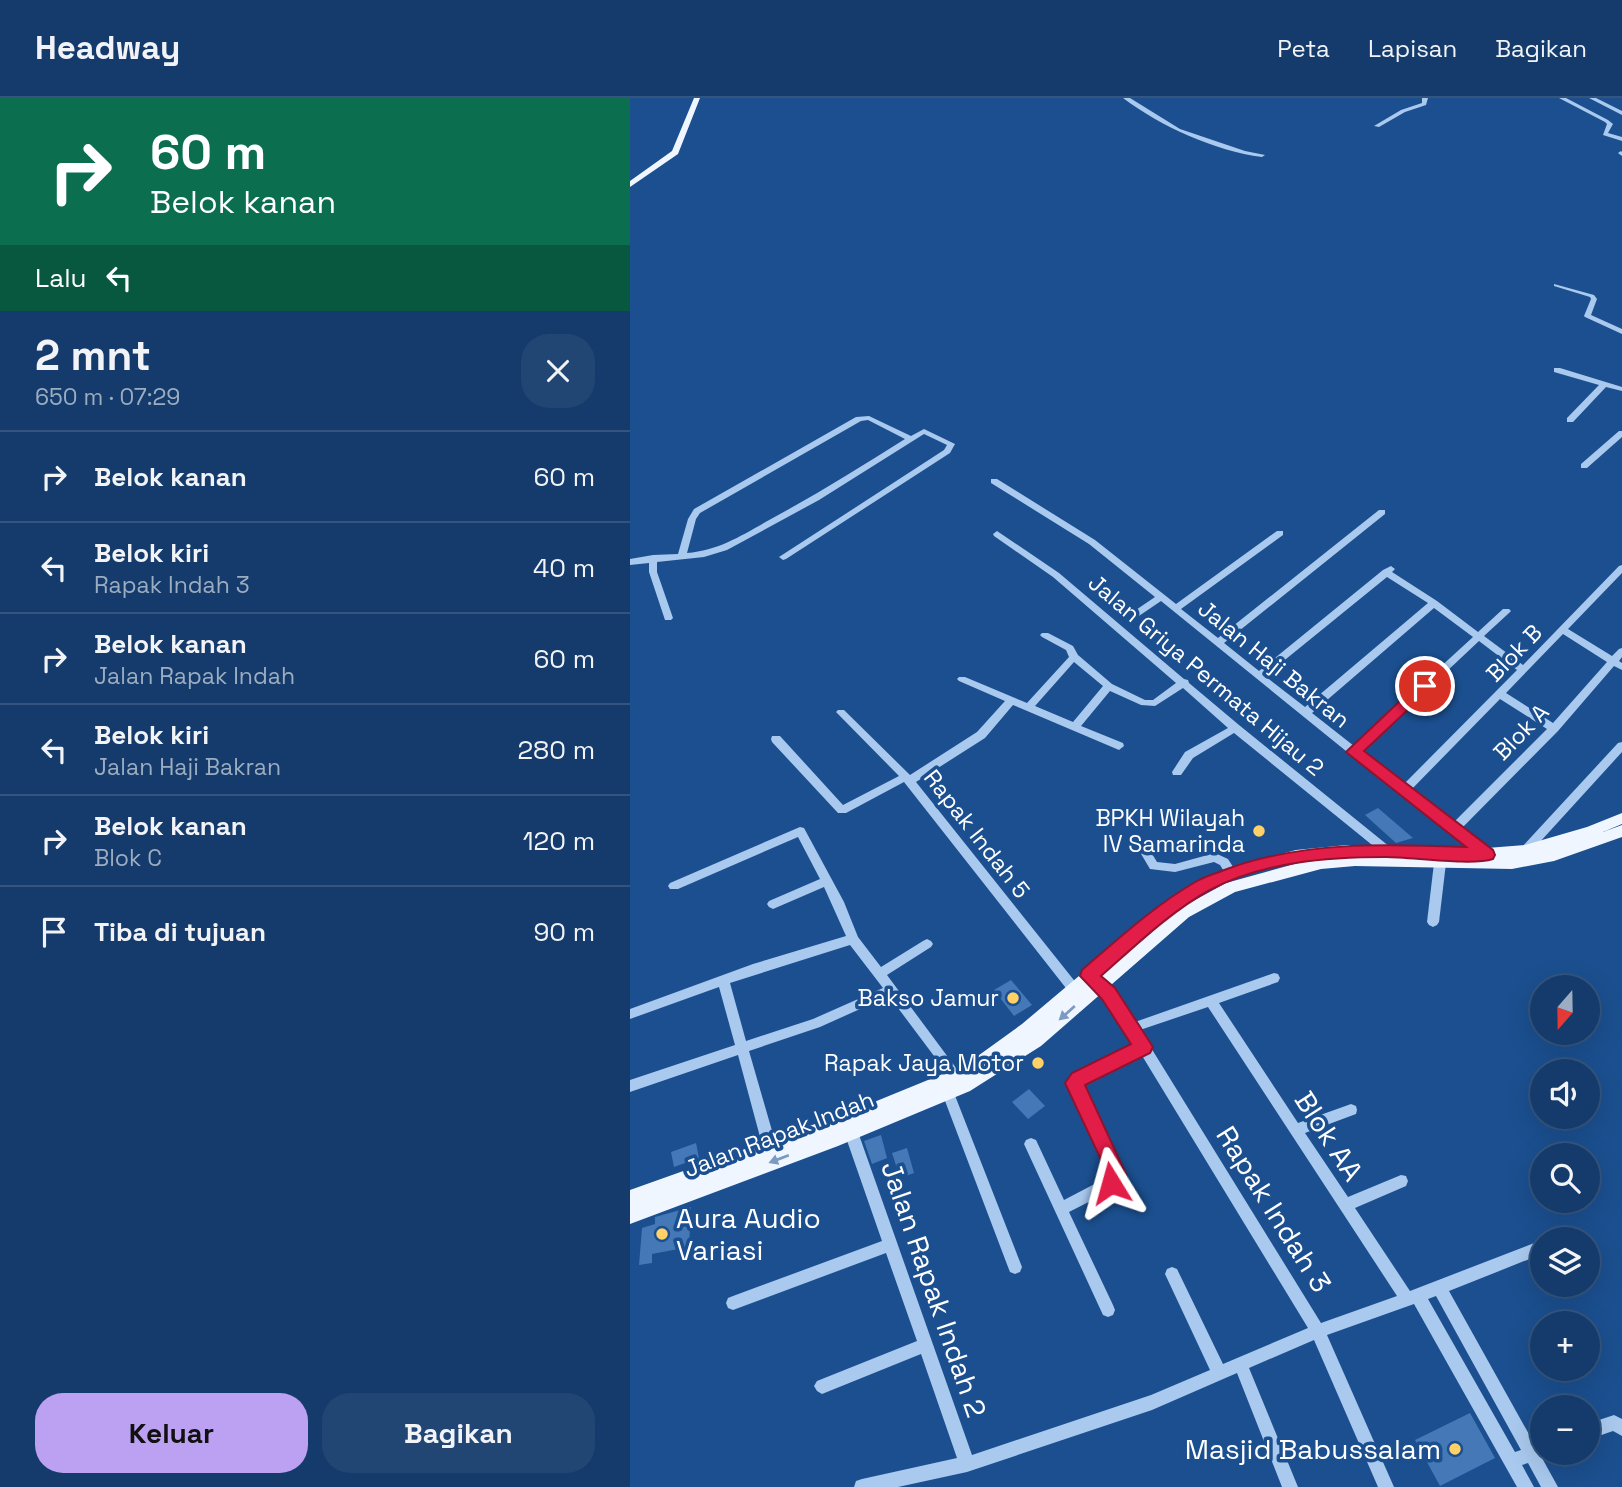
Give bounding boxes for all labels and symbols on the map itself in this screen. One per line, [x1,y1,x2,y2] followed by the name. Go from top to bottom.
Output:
[1082,567,1330,783] street label: Jalan Griya Permata Hijau 2
[1192,593,1356,735] street label: Jalan Haji Bakran
[1479,618,1549,688] street label: Blok B
[1395,656,1455,716] pin
[1487,697,1555,767] street label: Blok A
[917,763,1037,905] street label: Rapak Indah 5
[1095,803,1245,859] place label: BPKH Wilayah IV Samarinda
[1251,823,1267,839] marker: BPKH Wilayah IV Samarinda
[1530,975,1600,1045] north arrow
[858,983,999,1013] place label: Bakso Jamur
[1005,990,1021,1006] marker: Bakso Jamur
[1058,1005,1076,1021] one-way arrow
[824,1048,1024,1078] place label: Rapak Jaya Motor
[1030,1055,1046,1071] marker: Rapak Jaya Motor
[680,1084,878,1184] street label: Jalan Rapak Indah
[1287,1084,1371,1188] street label: Blok AA
[1209,1119,1339,1299] street label: Rapak Indah 3
[1074,1146,1148,1220] position arrow
[769,1154,790,1165] one-way arrow
[873,1156,995,1422] street label: Jalan Rapak Indah 2
[676,1200,821,1268] place label: Aura Audio Variasi
[654,1226,670,1242] marker: Aura Audio Variasi
[1185,1431,1441,1467] place label: Masjid Babussalam
[1447,1441,1463,1457] marker: Masjid Babussalam

